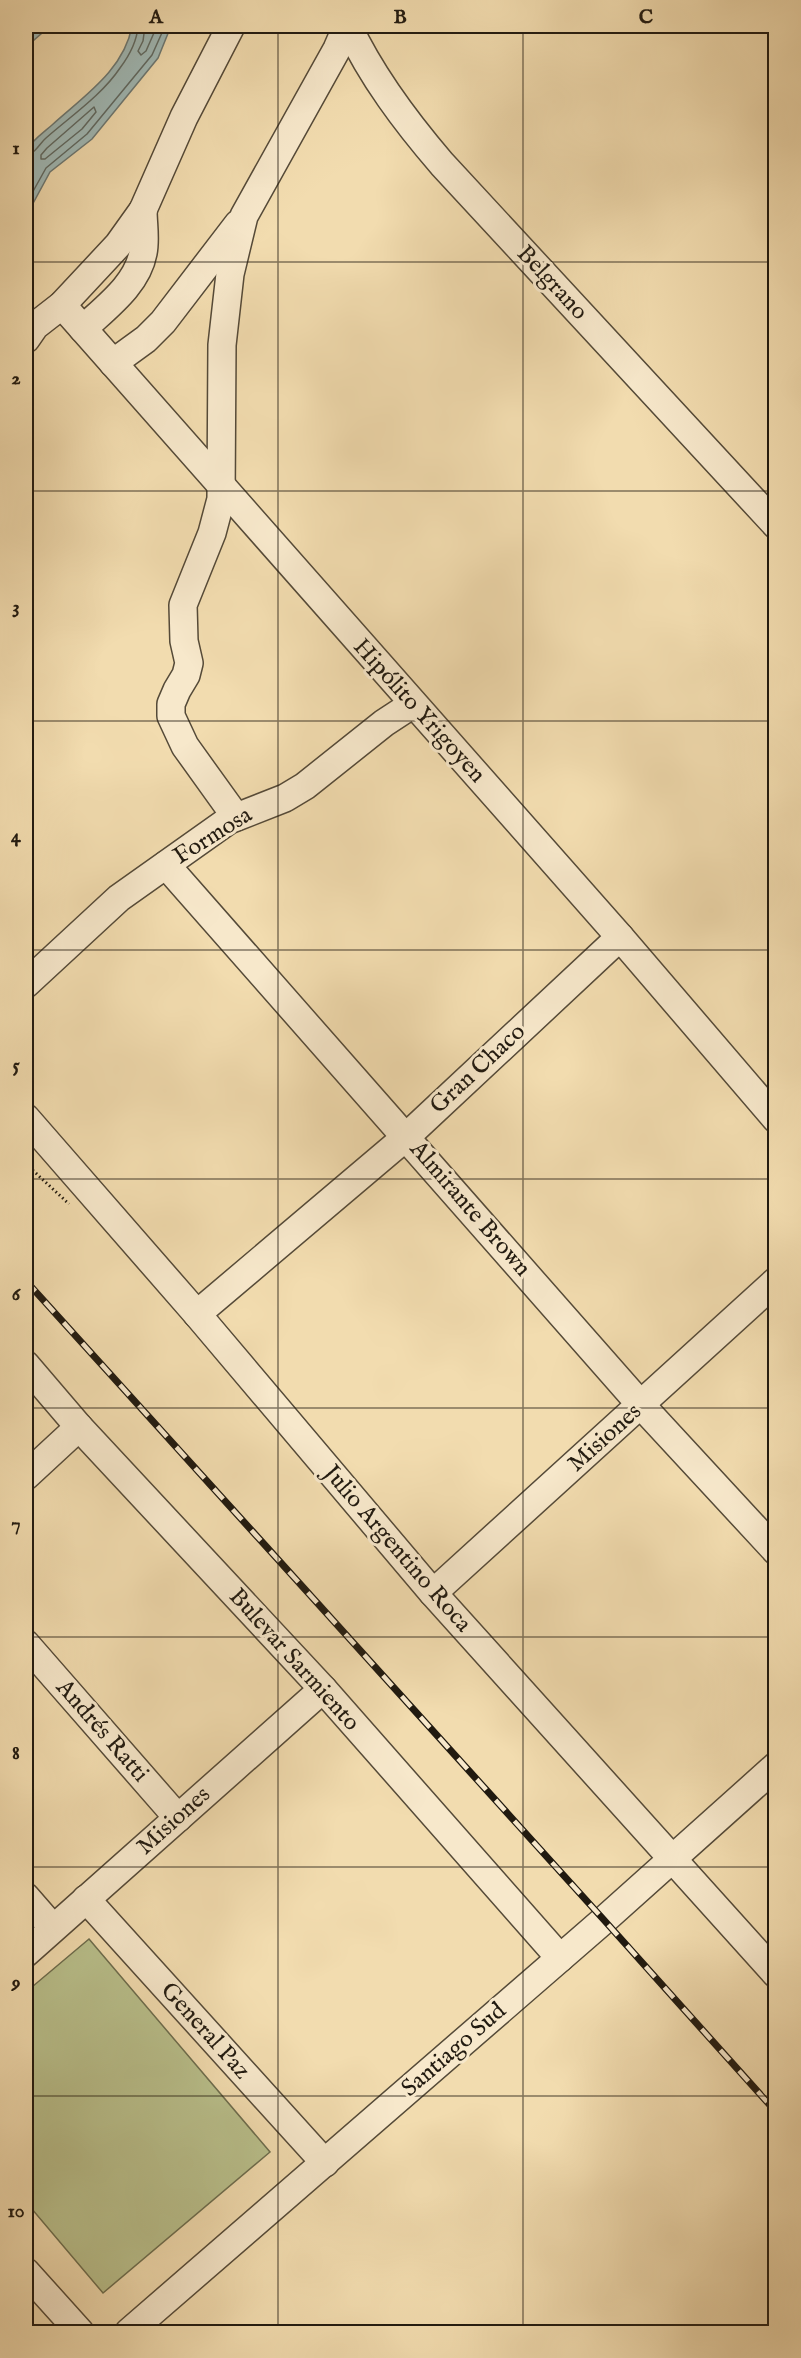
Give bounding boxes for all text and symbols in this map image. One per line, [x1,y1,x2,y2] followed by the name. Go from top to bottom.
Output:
[148,5,164,30] text: A
[393,5,407,30] text: B
[639,5,653,30] text: C
[12,136,20,161] text: 1
[509,239,595,327] street label: Belgrano
[11,366,21,391] text: 2
[12,595,20,620] text: 3
[346,632,492,790] street label: Hipólito Yrigoyen
[168,800,259,872] street label: Formosa
[11,824,22,849] text: 4
[424,1017,532,1121] street label: Gran Chaco
[12,1053,20,1078] text: 5
[402,1134,538,1284] street label: Almirante Brown
[12,1282,22,1307] text: 6
[562,1397,648,1479] street label: Misiones
[314,1457,479,1640] street label: Julio Argentino Roca
[11,1512,21,1537] text: 7
[222,1582,366,1738] street label: Bulevar Sarmiento
[48,1672,155,1789] street label: Andrés Ratti
[12,1741,20,1766] text: 8
[131,1780,217,1862] street label: Misiones
[11,1970,21,1995] text: 9
[153,1976,257,2086] street label: General Paz
[395,1996,513,2104] street label: Santiago Sud
[7,2199,25,2224] text: 10

